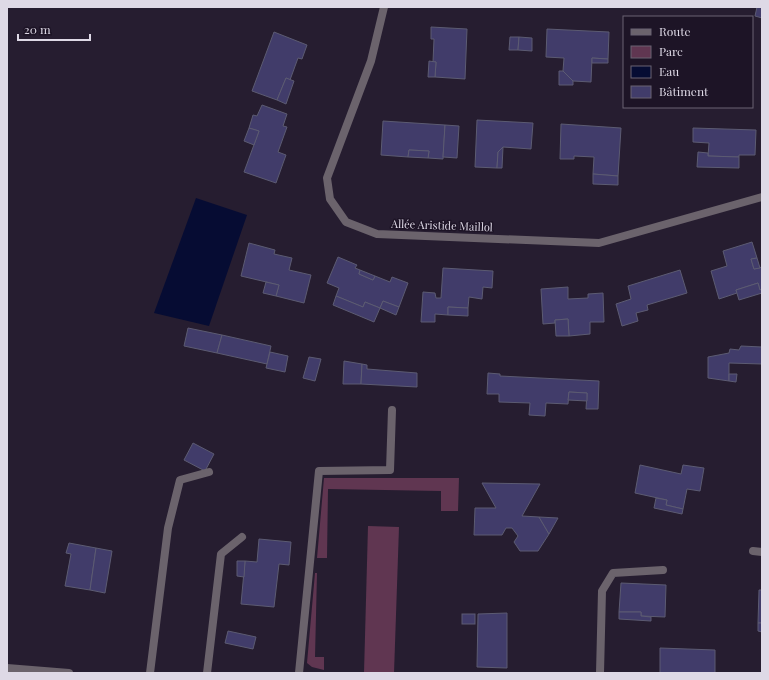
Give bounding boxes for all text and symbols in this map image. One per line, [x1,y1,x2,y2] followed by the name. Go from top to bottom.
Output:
[18,16,90,42] scale bar
[623,16,753,108] legend
[24,21,51,37] text: 20 m
[659,23,691,39] text: Route
[659,43,683,59] text: Parc
[659,63,679,79] text: Eau
[659,83,709,99] text: Bâtiment
[390,216,493,234] street label: Allée Aristide Maillol

